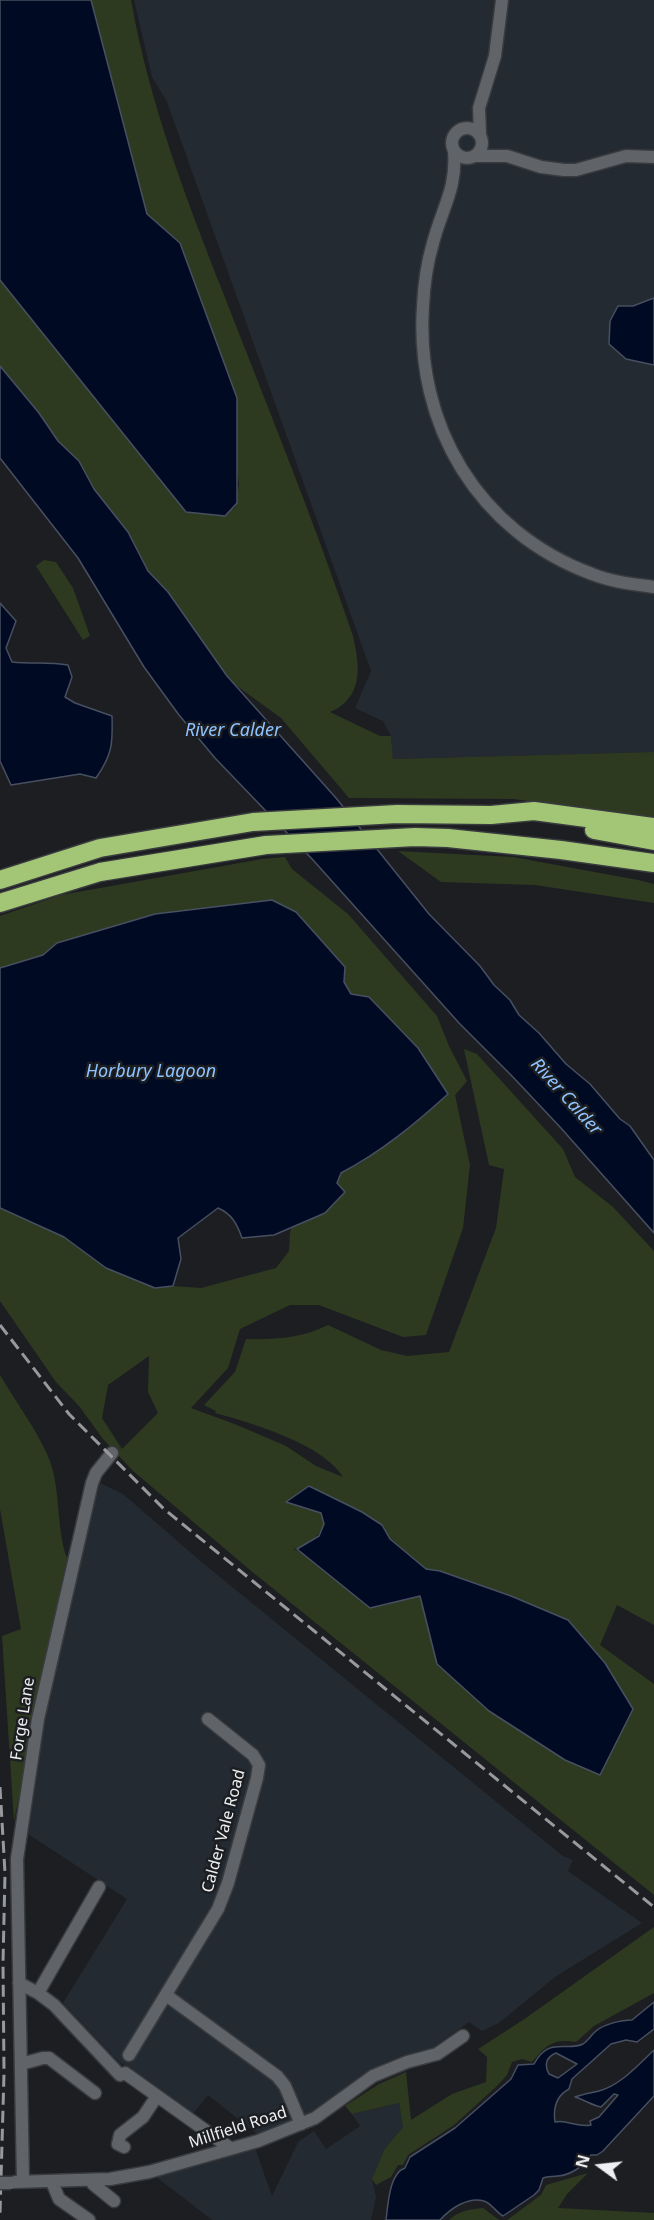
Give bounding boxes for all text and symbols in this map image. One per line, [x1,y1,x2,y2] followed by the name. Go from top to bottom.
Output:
[185,720,281,742] water label: River Calder
[526,1054,606,1140] water label: River Calder
[86,1061,216,1083] water label: Horbury Lagoon
[7,1676,39,1762] street label: Forge Lane
[198,1767,250,1895] street label: Calder Vale Road
[186,2103,290,2153] street label: Millfield Road
[570,2136,630,2196] north arrow
[570,2152,595,2170] text: N

